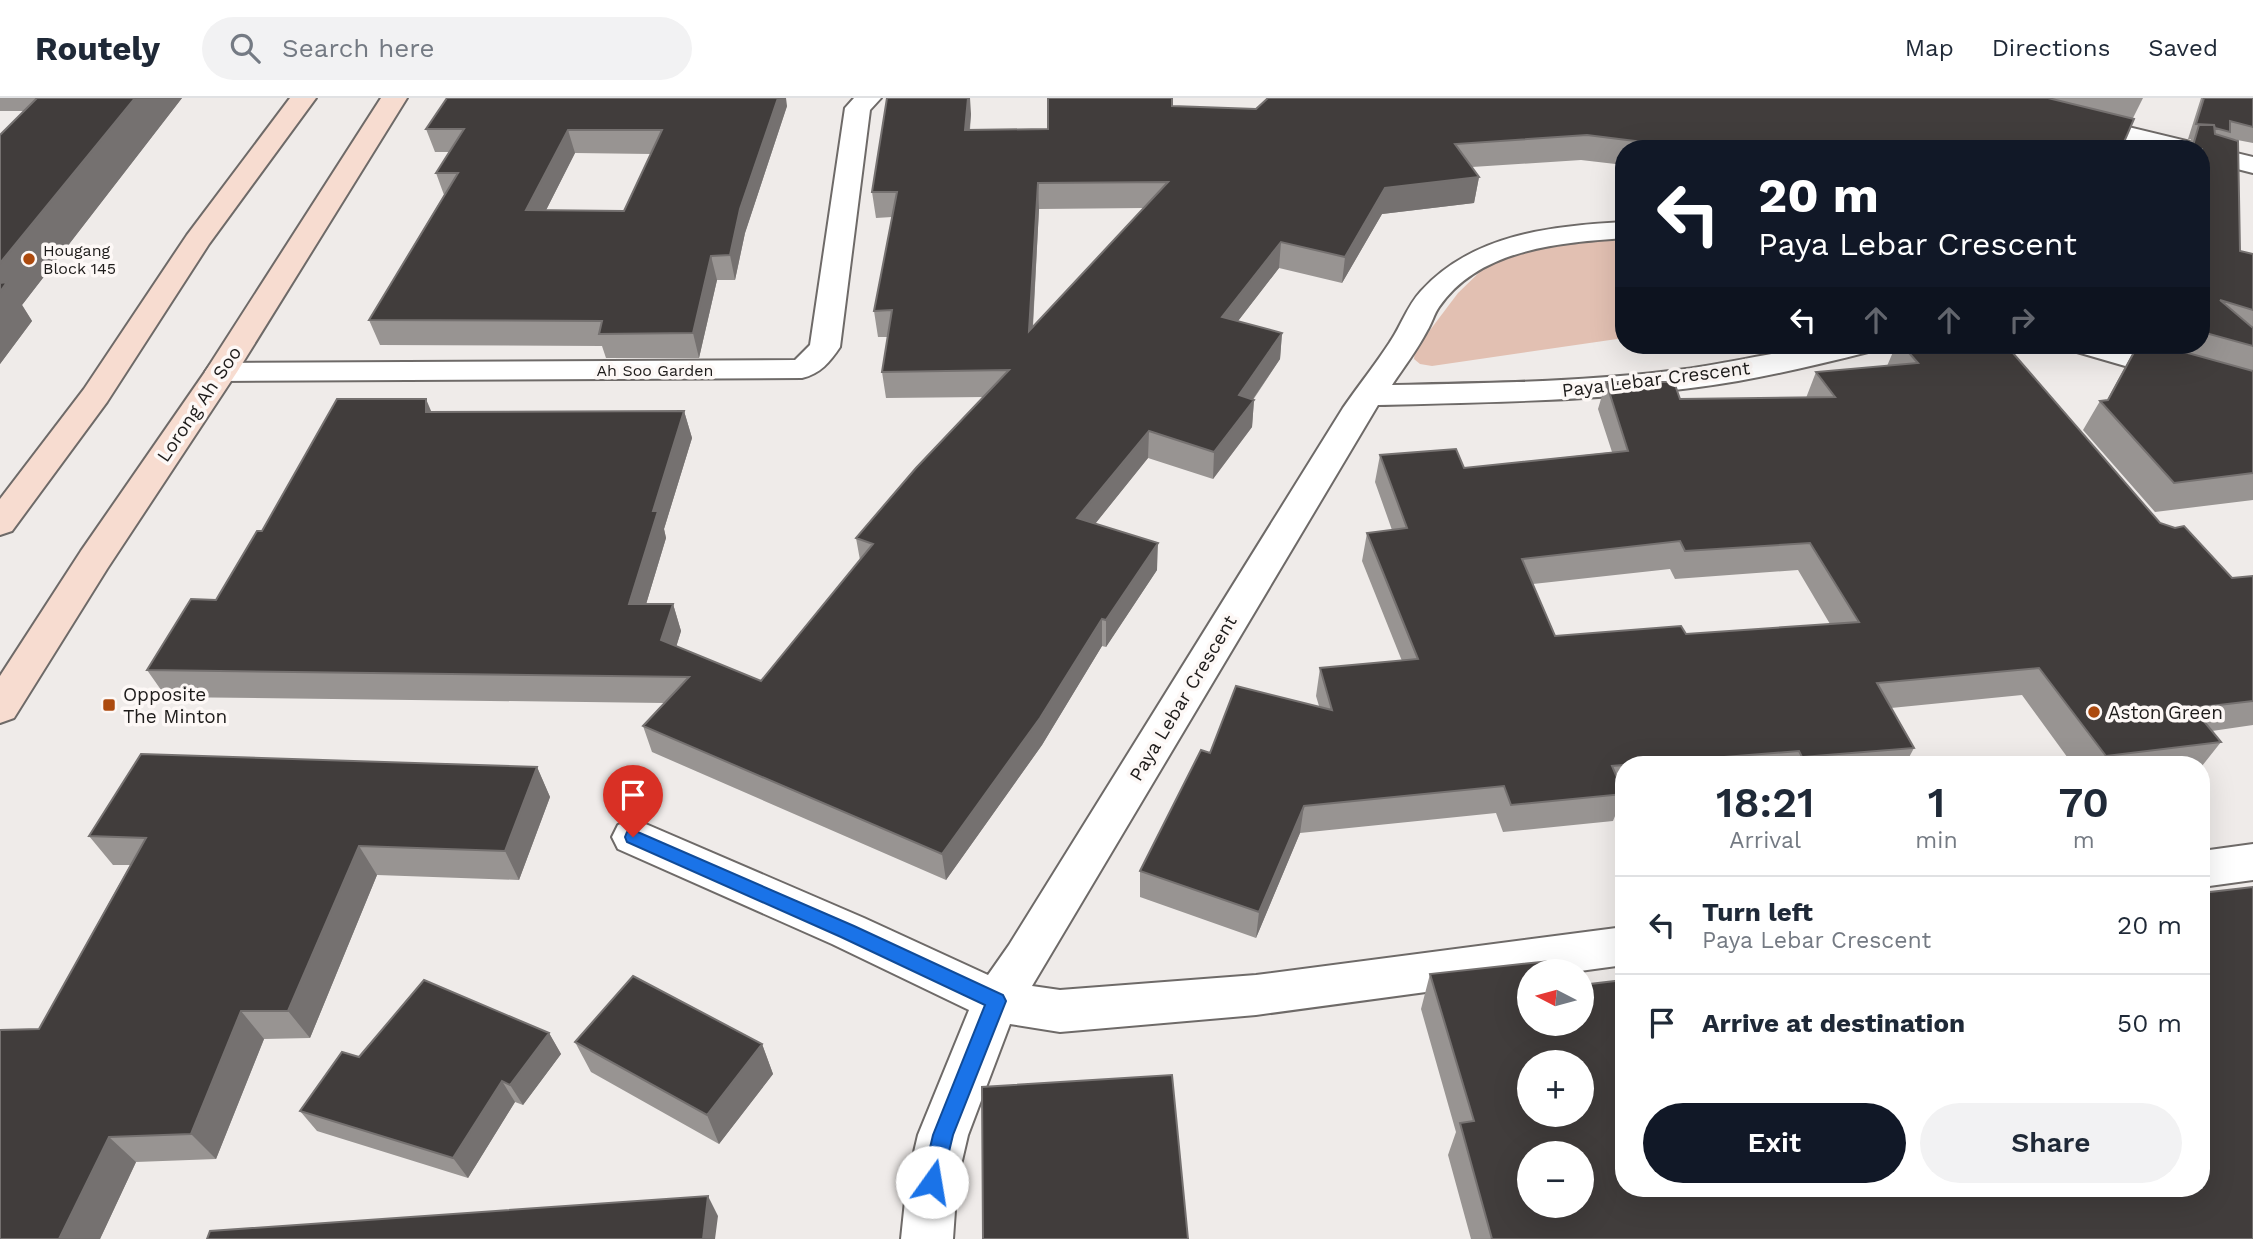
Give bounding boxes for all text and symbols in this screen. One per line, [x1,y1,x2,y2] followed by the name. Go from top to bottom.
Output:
[202,17,692,80] search box
[35,29,160,68] text: Routely
[226,29,264,67] icon: search
[282,33,434,63] text: Search here
[1905,34,1954,62] text: Map
[1992,34,2110,62] text: Directions
[2148,34,2218,62] text: Saved
[1758,166,1879,224] text: 20 m
[1643,168,1734,259] icon: left
[1758,225,2077,263] text: Paya Lebar Crescent
[43,241,116,278] place label: Hougang Block 145
[21,251,37,267] marker: Hougang Block 145
[1784,301,1822,339] icon: left
[1857,301,1895,339] icon: ahead
[1930,301,1968,339] icon: ahead
[2003,301,2041,339] icon: right
[152,342,246,466] street label: Lorong Ah Soo
[1561,356,1751,402] street label: Paya Lebar Crescent
[597,361,713,380] street label: Ah Soo Garden
[1124,611,1242,785] street label: Paya Lebar Crescent
[123,683,227,728] place label: Opposite The Minton
[101,697,117,713] marker: Opposite The Minton
[2108,701,2223,724] place label: Aston Green
[2086,704,2102,720] marker: Aston Green
[603,765,663,837] pin
[614,776,652,814] icon: arrive
[1716,778,1814,827] text: 18:21
[1928,778,1945,827] text: 1
[2059,778,2109,827] text: 70
[1729,827,1801,854] text: Arrival
[1915,827,1958,854] text: min
[2073,827,2095,854] text: m
[1702,897,1813,927] text: Turn left
[1643,906,1681,944] icon: left
[2117,910,2182,940] text: 20 m
[1702,927,1931,954] text: Paya Lebar Crescent
[1517,959,1594,1036] north arrow
[1517,959,1594,1218] map controls
[1643,1004,1681,1042] icon: arrive
[1702,1008,1965,1038] text: Arrive at destination
[2117,1008,2182,1038] text: 50 m
[1517,1050,1594,1127] button: +
[1643,1103,1906,1183] button: Exit
[1920,1103,2182,1183] button: Share
[1517,1141,1594,1218] button: −
[895,1145,969,1219] position arrow

